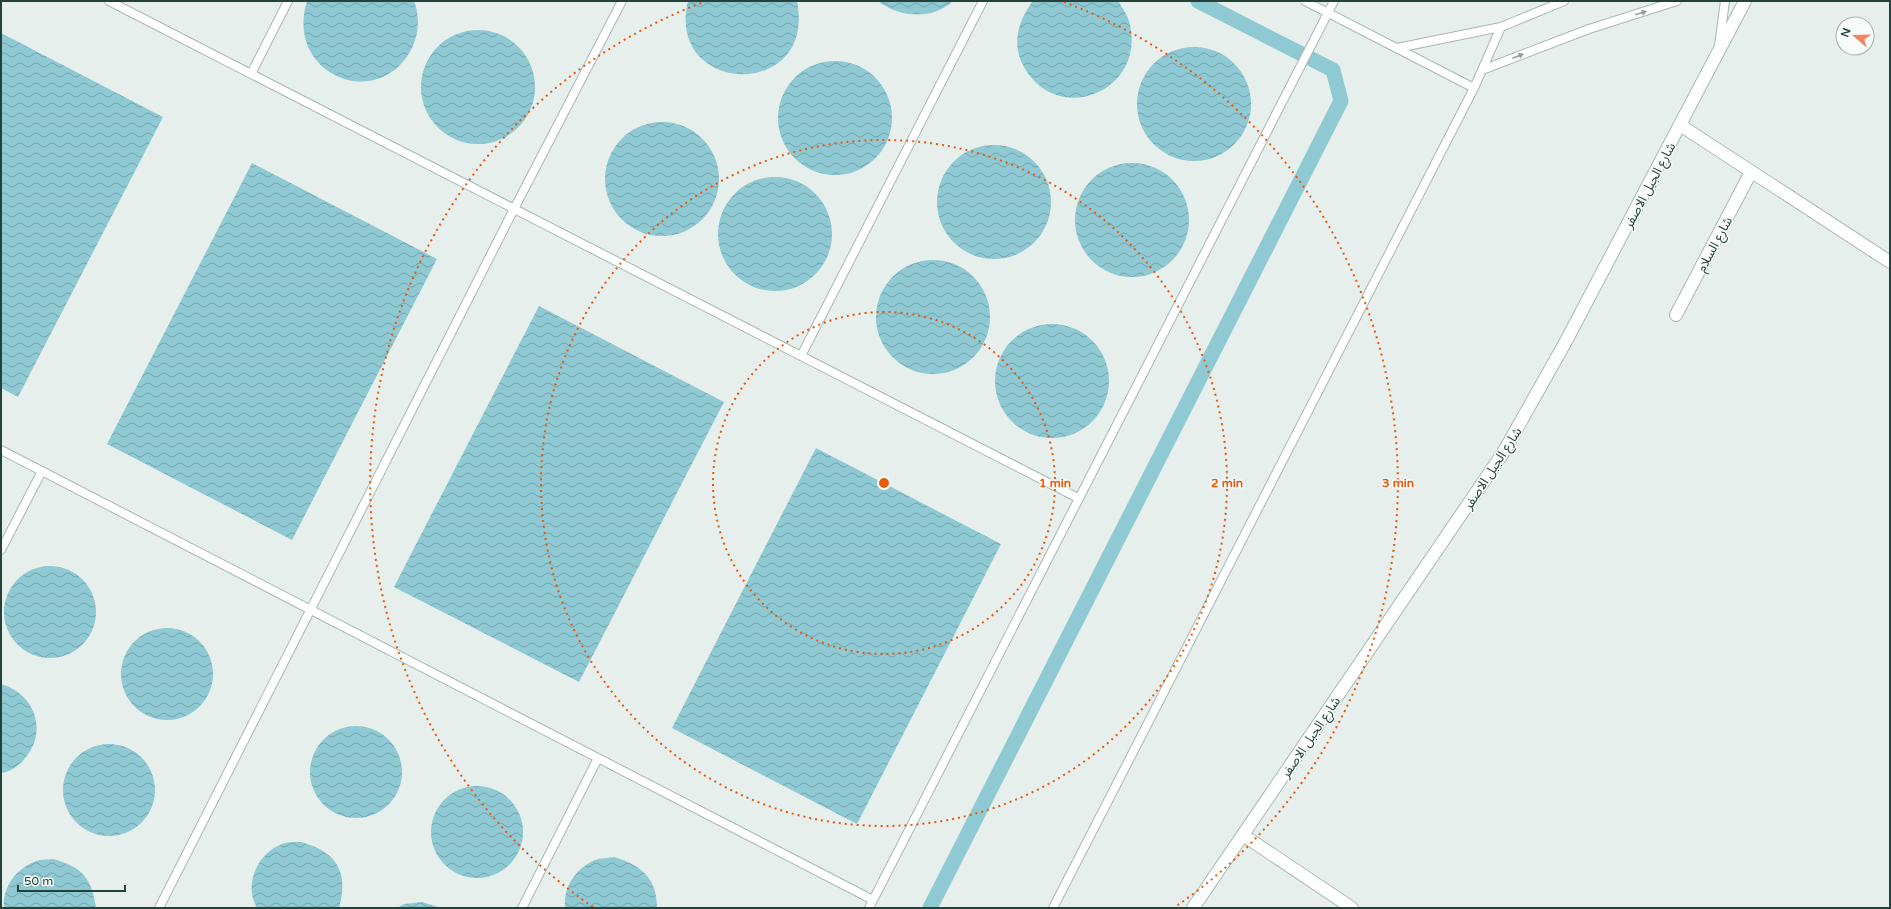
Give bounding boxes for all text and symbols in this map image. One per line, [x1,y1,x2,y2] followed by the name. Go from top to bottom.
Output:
[1635,9,1647,15] one-way arrow
[1835,16,1875,56] north arrow
[1838,26,1854,39] text: N
[1513,52,1525,58] one-way arrow
[1620,140,1681,233] street label: شارع الجبل الاصفر
[1694,214,1738,276] street label: شارع السلام
[1460,424,1527,515] street label: شارع الجبل الاصفر
[877,476,891,490] centre of rings
[1039,476,1071,490] text: 1 min
[1211,476,1243,490] text: 2 min
[1382,476,1414,490] text: 3 min
[1277,694,1346,783] street label: شارع الجبل الاصفر
[18,867,125,893] scale bar
[24,874,53,888] text: 50 m

